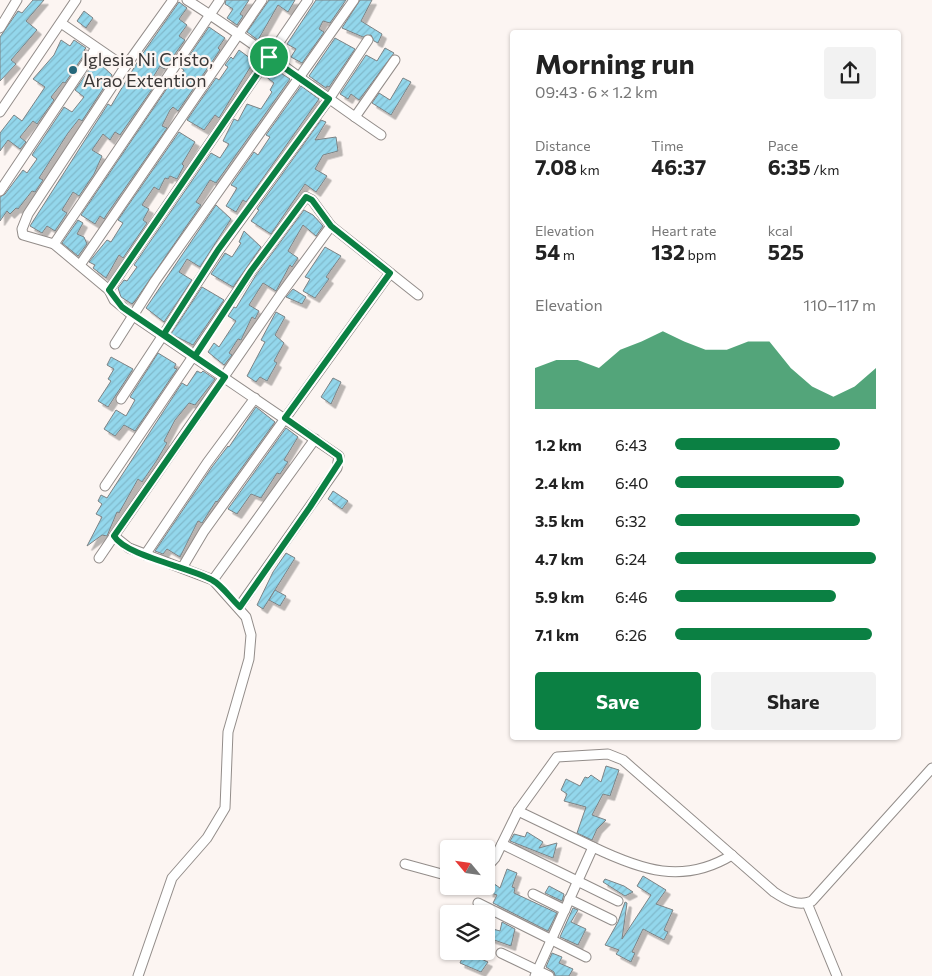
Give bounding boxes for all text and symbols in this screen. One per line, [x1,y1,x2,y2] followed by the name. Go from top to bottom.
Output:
[248,36,290,78] pin
[255,43,283,71] icon: arrive
[535,46,695,80] text: Morning run
[824,47,876,99] button: share
[83,48,213,91] place label: Iglesia Ni Cristo, Arao Extention
[67,64,79,76] marker: Iglesia Ni Cristo, Arao Extention
[535,82,658,101] text: 09:43 · 6 × 1.2 km
[535,137,591,154] text: Distance
[651,137,684,154] text: Time
[768,137,798,154] text: Pace
[535,154,577,179] text: 7.08
[651,154,706,179] text: 46:37
[768,154,811,179] text: 6:35
[577,161,600,178] text: km
[811,161,839,178] text: /km
[535,222,594,239] text: Elevation
[651,222,716,239] text: Heart rate
[768,222,793,239] text: kcal
[535,239,560,264] text: 54
[651,239,685,264] text: 132
[768,239,804,264] text: 525
[560,246,575,263] text: m
[685,246,716,263] text: bpm
[535,295,603,314] text: Elevation
[803,295,876,314] text: 110–117 m
[535,435,582,454] text: 1.2 km
[615,435,647,454] text: 6:43
[535,473,584,492] text: 2.4 km
[615,473,649,492] text: 6:40
[535,511,584,530] text: 3.5 km
[615,511,646,530] text: 6:32
[535,549,584,568] text: 4.7 km
[615,549,647,568] text: 6:24
[535,587,584,606] text: 5.9 km
[615,587,648,606] text: 6:46
[535,625,579,644] text: 7.1 km
[615,625,647,644] text: 6:26
[535,672,701,730] button: Save
[711,672,876,730] button: Share
[440,840,495,895] north arrow
[440,840,495,960] map controls
[440,905,495,960] button: layers

